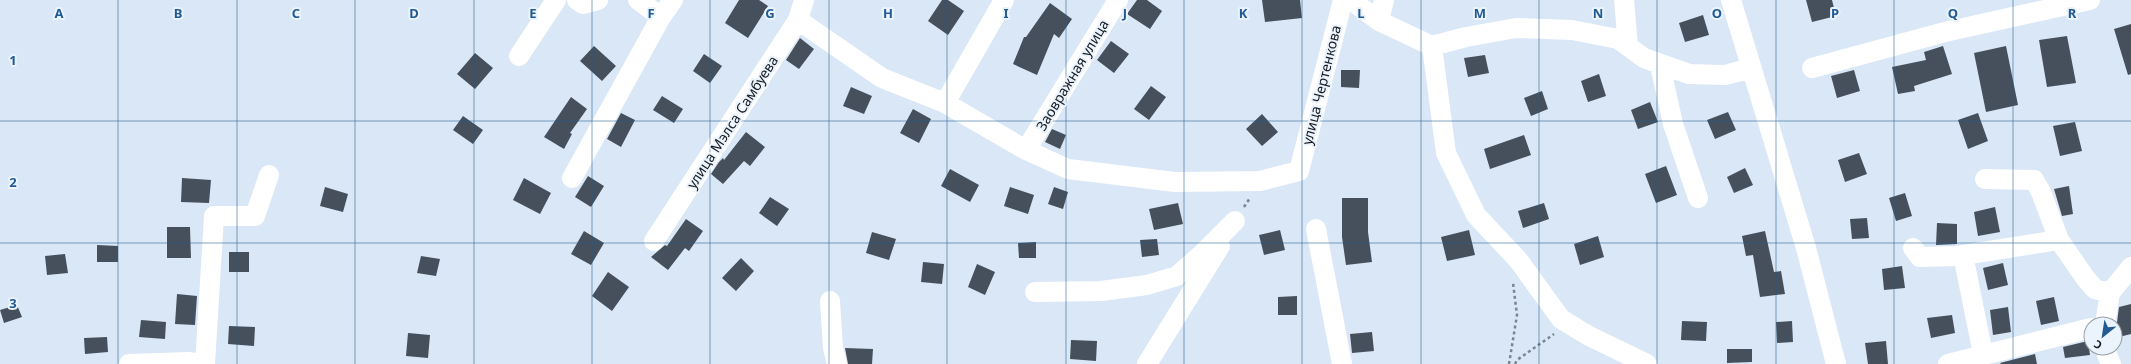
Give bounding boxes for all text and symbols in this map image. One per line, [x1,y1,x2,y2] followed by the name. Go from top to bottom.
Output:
[55,4,64,22] text: A
[174,4,182,22] text: B
[292,4,300,22] text: C
[409,4,419,22] text: D
[529,4,537,22] text: E
[647,4,655,22] text: F
[765,4,775,22] text: G
[883,4,893,22] text: H
[1003,4,1009,22] text: I
[1122,4,1127,22] text: J
[1239,4,1248,22] text: K
[1357,4,1365,22] text: L
[1474,4,1486,22] text: M
[1593,4,1603,22] text: N
[1712,4,1722,22] text: O
[1831,4,1839,22] text: P
[1948,4,1958,22] text: Q
[2068,4,2077,22] text: R
[1031,16,1113,134] street label: Заовражная улица
[1297,23,1345,147] street label: улица Чертенкова
[9,51,17,69] text: 1
[682,52,782,192] street label: улица Мэлса Самбуева
[9,173,17,191] text: 2
[9,294,17,312] text: 3
[2083,316,2123,356] north arrow
[2091,337,2105,353] text: С

